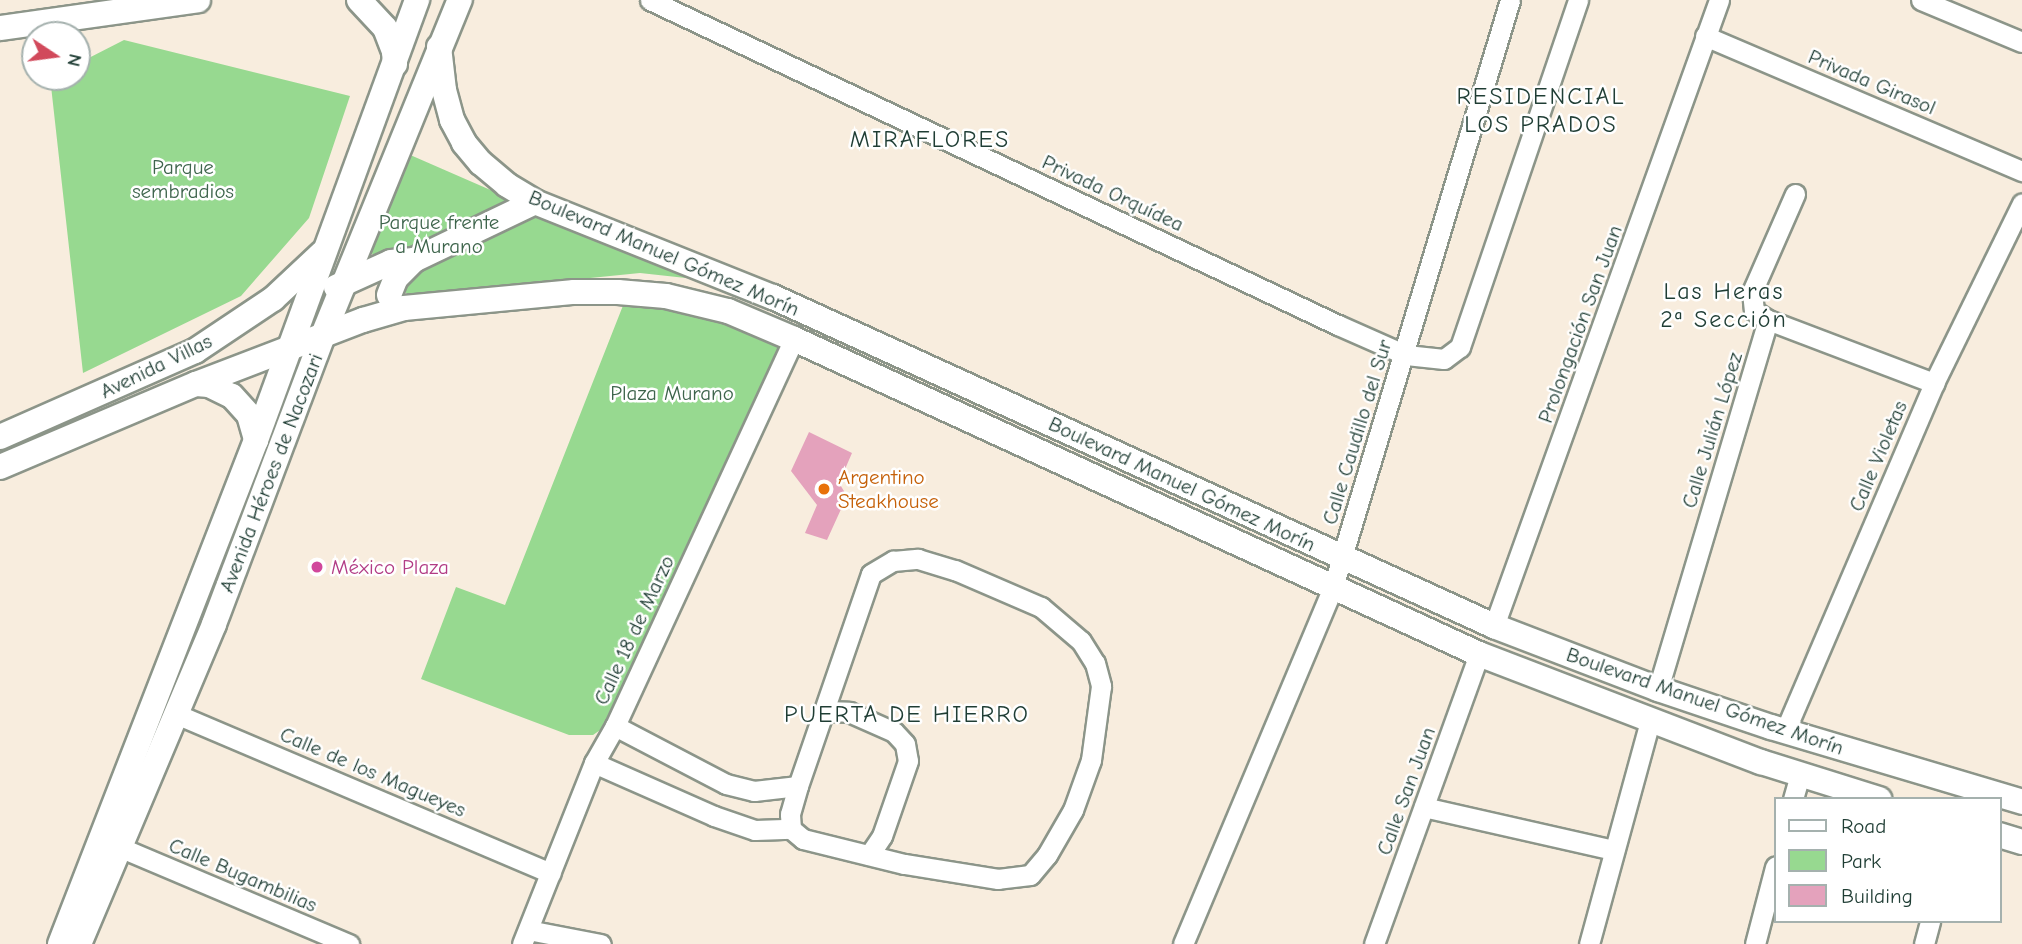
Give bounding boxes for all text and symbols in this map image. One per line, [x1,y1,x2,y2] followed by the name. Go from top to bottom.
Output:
[21,21,91,91] north arrow
[1804,44,1940,120] street label: Privada Girasol
[62,52,87,69] text: N
[1458,83,1624,139] district label: RESIDENCIAL LOS PRADOS
[851,126,1009,154] district label: MIRAFLORES
[1038,149,1188,237] street label: Privada Orquídea
[132,154,234,204] park label: Parque sembradios
[525,184,803,322] street label: Boulevard Manuel Gómez Morín
[379,209,499,259] park label: Parque frente a Murano
[1532,222,1628,426] street label: Prolongación San Juan
[1665,278,1783,334] district label: Las Heras 2ª Sección
[96,328,216,404] street label: Avenida Villas
[1317,336,1397,528] street label: Calle Caudillo del Sur
[1676,349,1748,511] street label: Calle Julián López
[214,350,328,596] street label: Avenida Héroes de Nacozari
[610,380,734,406] park label: Plaza Murano
[1843,397,1913,515] street label: Calle Violetas
[1045,411,1319,557] street label: Boulevard Manuel Gómez Morín
[838,464,939,514] place label: Argentino Steakhouse
[816,481,832,497] marker: Argentino Steakhouse
[588,551,680,709] street label: Calle 18 de Marzo
[331,554,449,580] place label: México Plaza
[309,559,325,575] marker: México Plaza
[1563,642,1847,760] street label: Boulevard Manuel Gómez Morín
[786,701,1028,729] district label: PUERTA DE HIERRO
[276,721,470,823] street label: Calle de los Magueyes
[1371,724,1441,858] street label: Calle San Juan
[1773,797,2001,923] legend
[1841,814,1886,838] text: Road
[165,832,321,918] street label: Calle Bugambilias
[1841,849,1881,873] text: Park
[1841,884,1913,908] text: Building

